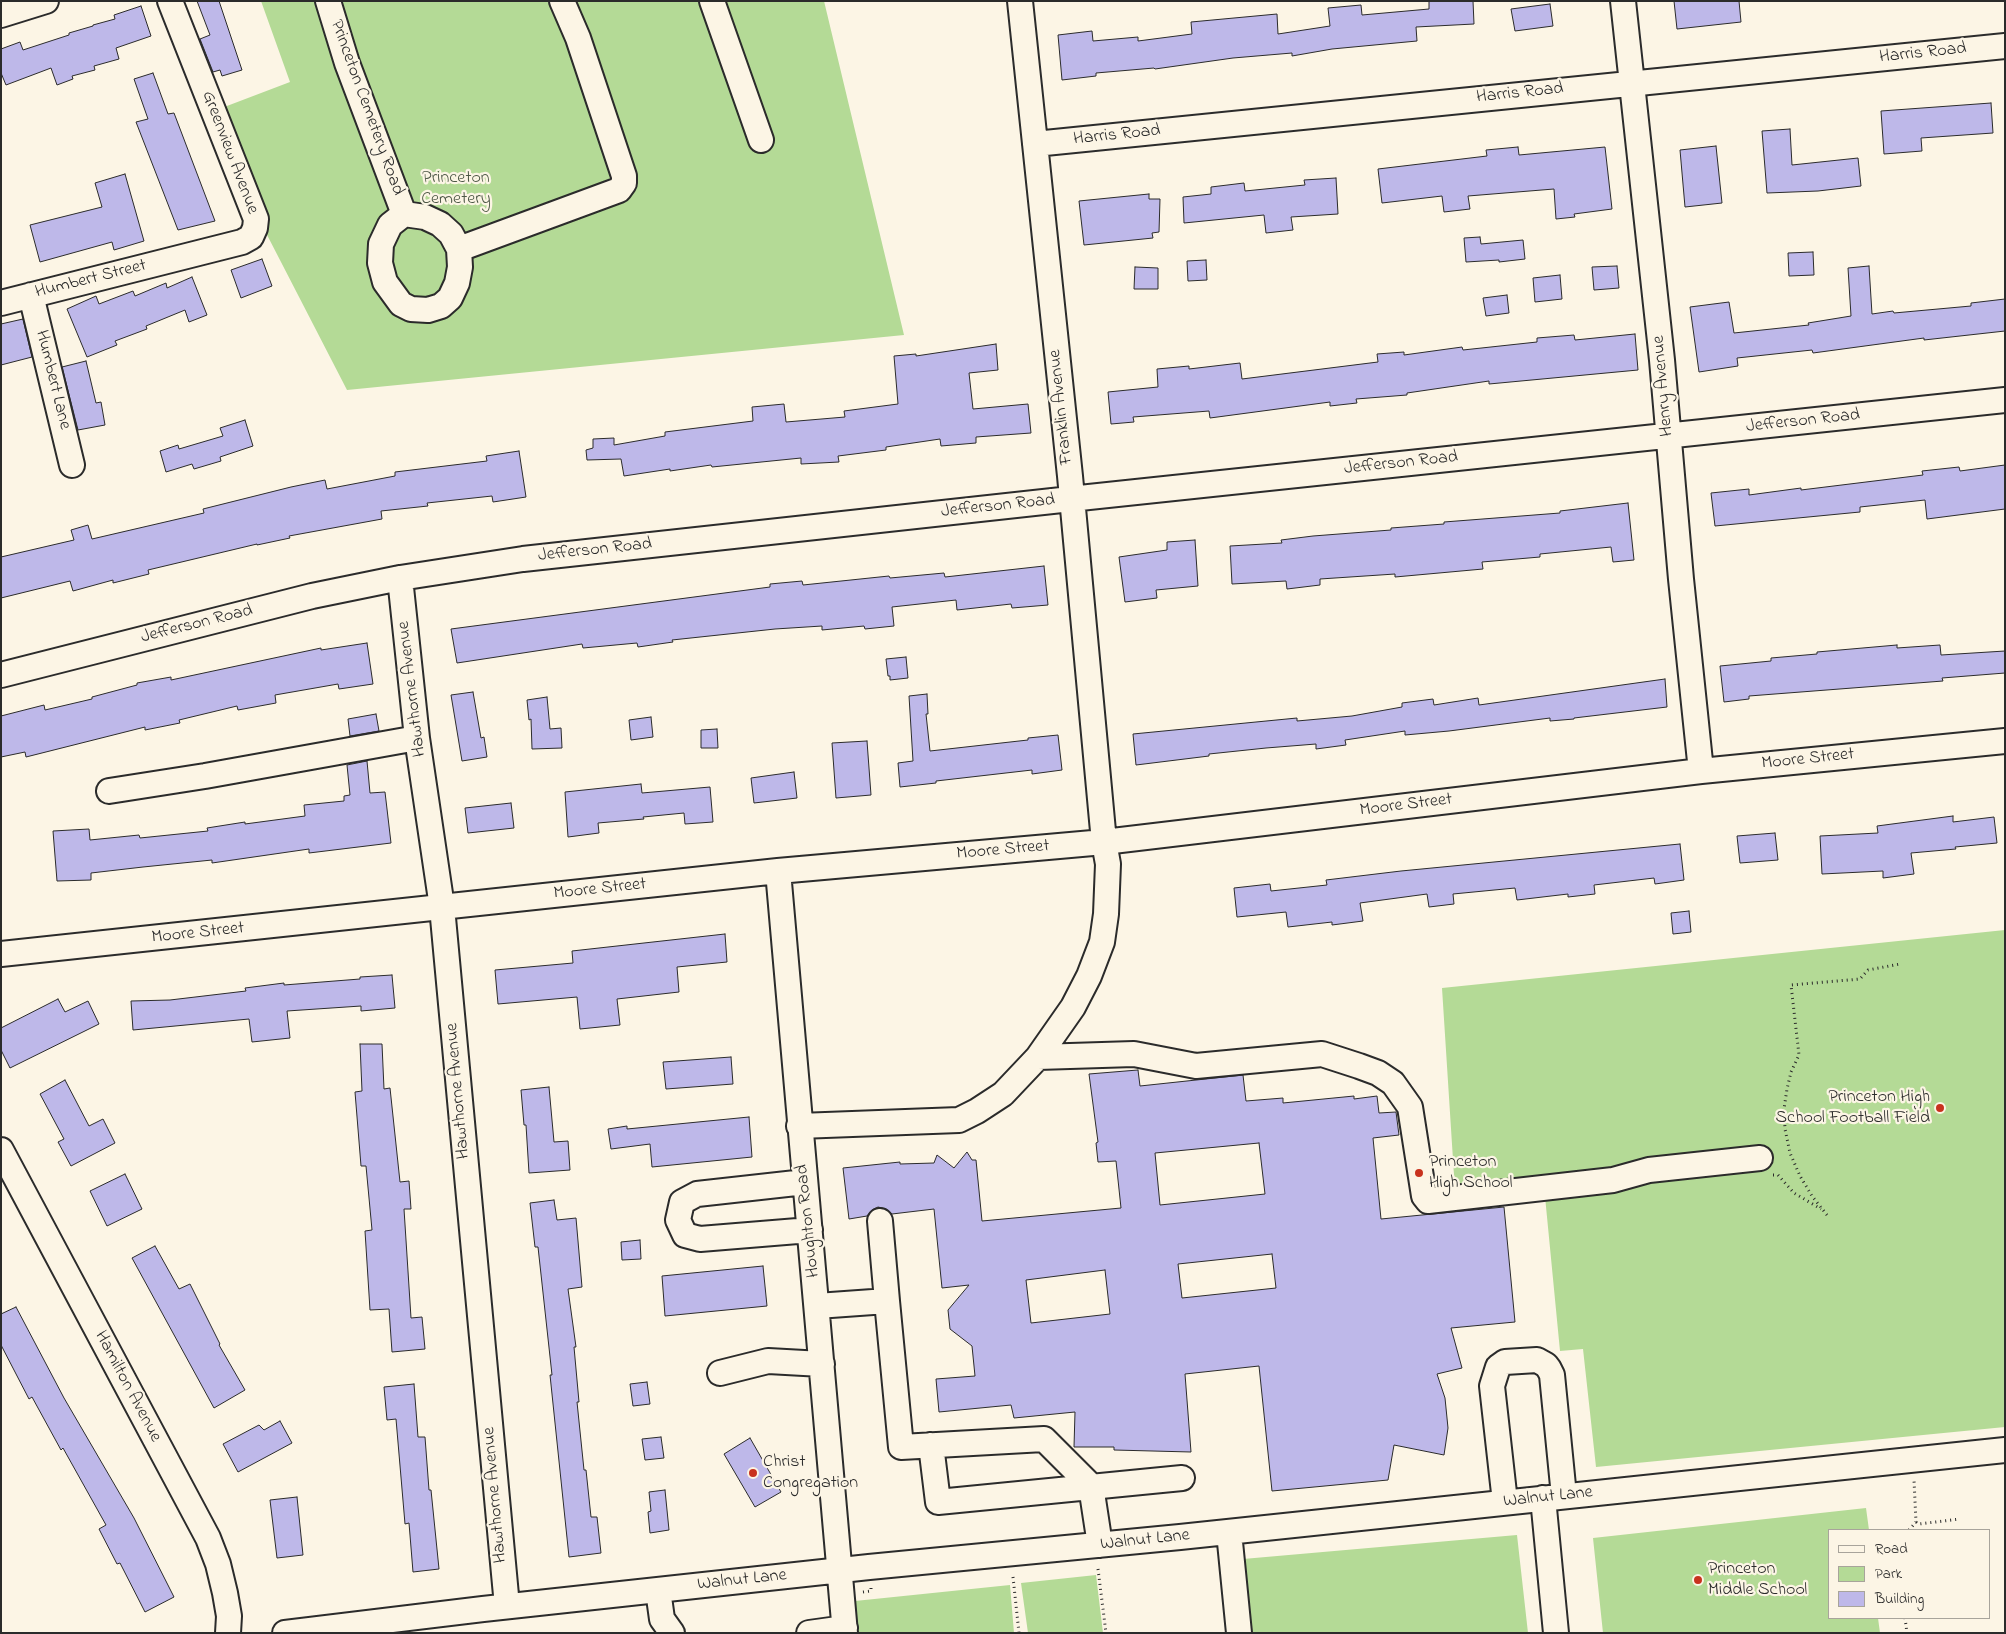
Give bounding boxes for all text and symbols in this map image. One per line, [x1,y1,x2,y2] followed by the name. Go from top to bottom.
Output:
[324,17,408,199] street label: Princeton Cemetery Road
[1878,39,1968,69] street label: Harris Road
[1475,79,1565,109] street label: Harris Road
[196,88,262,218] street label: Greenview Avenue
[1072,121,1162,151] street label: Harris Road
[421,168,491,210] park label: Princeton Cemetery
[33,256,149,304] street label: Humbert Street
[29,328,75,432] street label: Humbert Lane
[1649,335,1679,437] street label: Henry Avenue
[1045,348,1079,466] street label: Franklin Avenue
[1745,405,1861,439] street label: Jefferson Road
[1343,447,1459,481] street label: Jefferson Road
[940,490,1056,524] street label: Jefferson Road
[537,534,653,568] street label: Jefferson Road
[139,601,255,649] street label: Jefferson Road
[394,620,432,758] street label: Hawthorne Avenue
[1761,744,1855,776] street label: Moore Street
[1358,790,1454,822] street label: Moore Street
[956,836,1050,866] street label: Moore Street
[553,874,647,906] street label: Moore Street
[151,918,245,950] street label: Moore Street
[442,1022,476,1160] street label: Hawthorne Avenue
[1776,1087,1930,1130] place label: Princeton High School Football Field
[1934,1102,1946,1114] marker: Princeton High School Football Field
[1429,1152,1512,1194] place label: Princeton High School
[792,1163,826,1279] street label: Houghton Road
[1413,1167,1425,1179] marker: Princeton High School
[89,1328,165,1446] street label: Hamilton Avenue
[479,1426,513,1564] street label: Hawthorne Avenue
[763,1452,858,1495] place label: Christ Congregation
[747,1467,759,1479] marker: Christ Congregation
[1502,1483,1594,1513] street label: Walnut Lane
[1099,1526,1191,1556] street label: Walnut Lane
[1828,1529,1991,1619] legend
[1875,1538,1908,1560] text: Road
[1708,1559,1807,1602] place label: Princeton Middle School
[1875,1563,1902,1585] text: Park
[696,1566,788,1596] street label: Walnut Lane
[1692,1574,1704,1586] marker: Princeton Middle School
[1875,1588,1924,1610] text: Building

